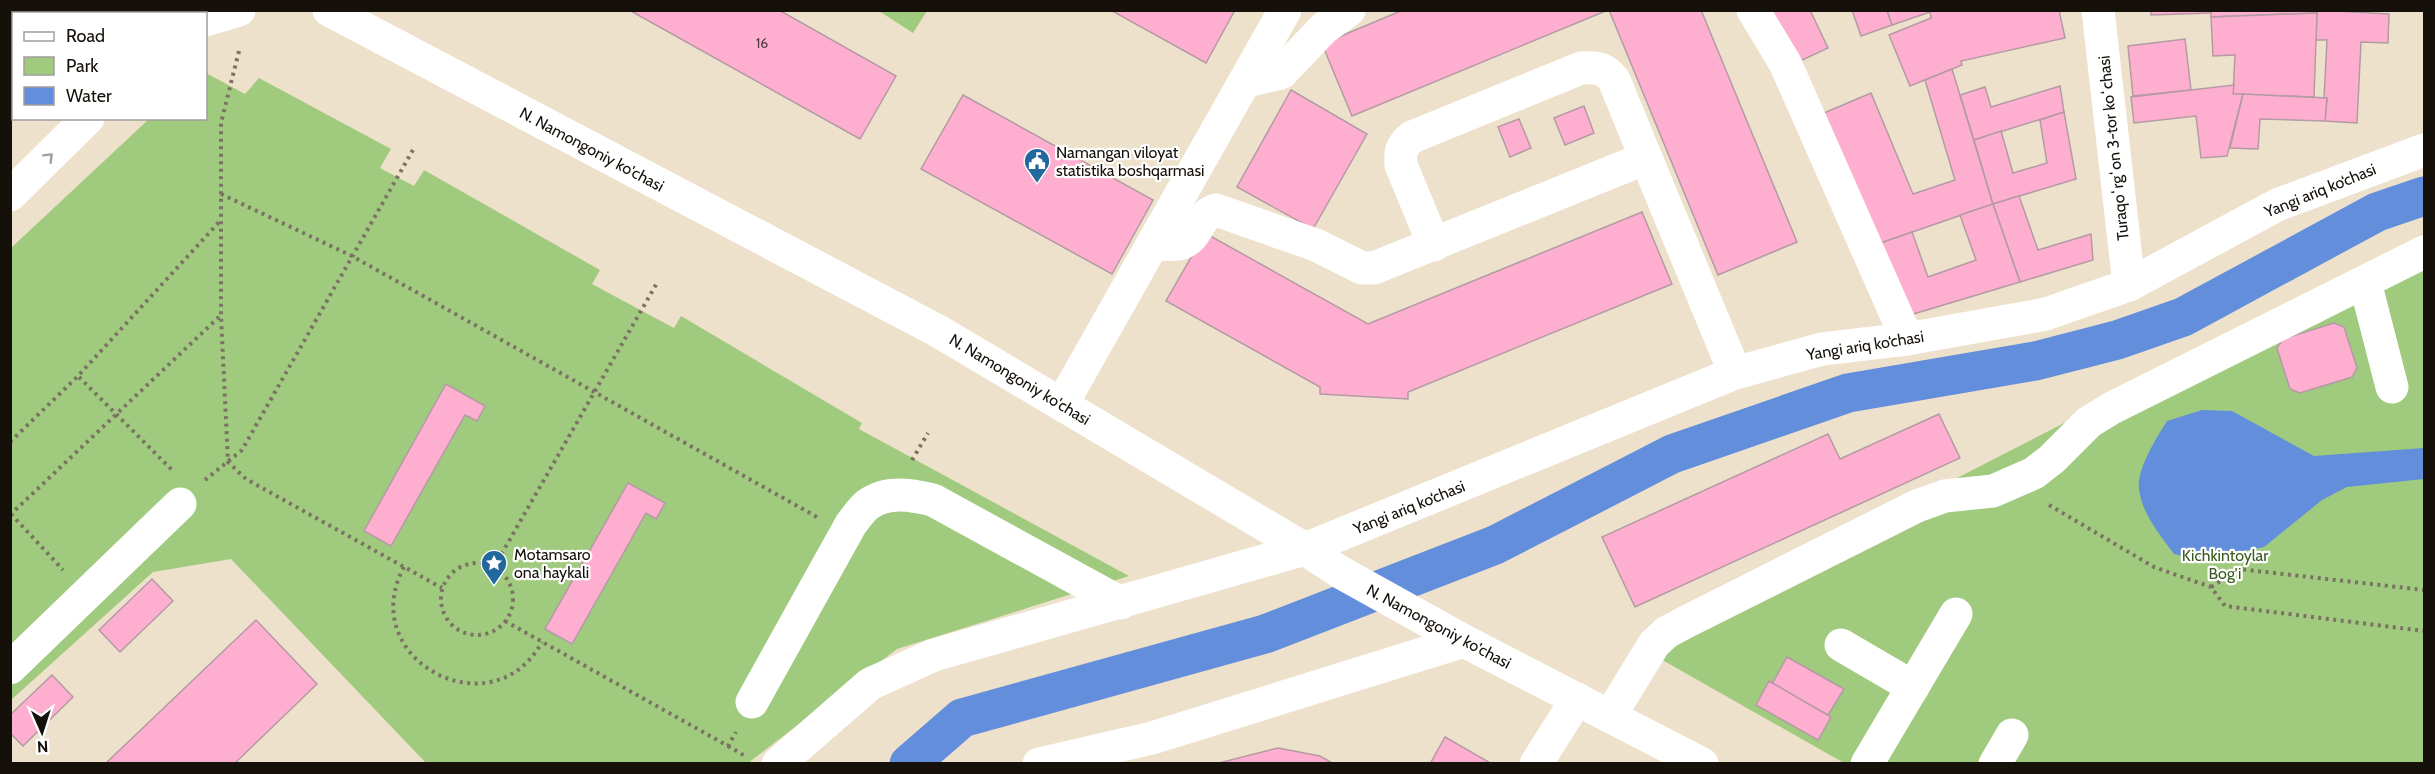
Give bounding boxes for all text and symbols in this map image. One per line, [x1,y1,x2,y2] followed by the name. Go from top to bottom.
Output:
[12,12,207,120] legend
[66,25,105,47] text: Road
[756,34,768,52] house number: 16
[66,55,99,77] text: Park
[2094,55,2133,241] street label: Turaqoʻrgʻon 3-tor koʻchasi
[66,85,112,107] text: Water
[516,103,667,196] street label: N. Namongoniy ko'chasi
[1056,143,1204,180] place label: Namangan viloyat statistika boshqarmasi
[1022,146,1052,184] public building icon: Namangan viloyat statistika boshqarmasi
[43,153,53,164] one-way arrow
[2261,159,2379,222] street label: Yangi ariq ko‘chasi
[1804,327,1925,364] street label: Yangi ariq ko‘chasi
[946,330,1094,429] street label: N. Namongoniy ko'chasi
[1350,476,1468,539] street label: Yangi ariq ko‘chasi
[514,545,591,582] place label: Motamsaro ona haykali
[2182,546,2269,583] park label: Kichkintoylar Bog'i
[479,548,509,586] place icon: Motamsaro ona haykali
[1363,580,1514,673] street label: N. Namongoniy ko'chasi
[12,702,72,762] north arrow
[37,737,49,756] text: N

